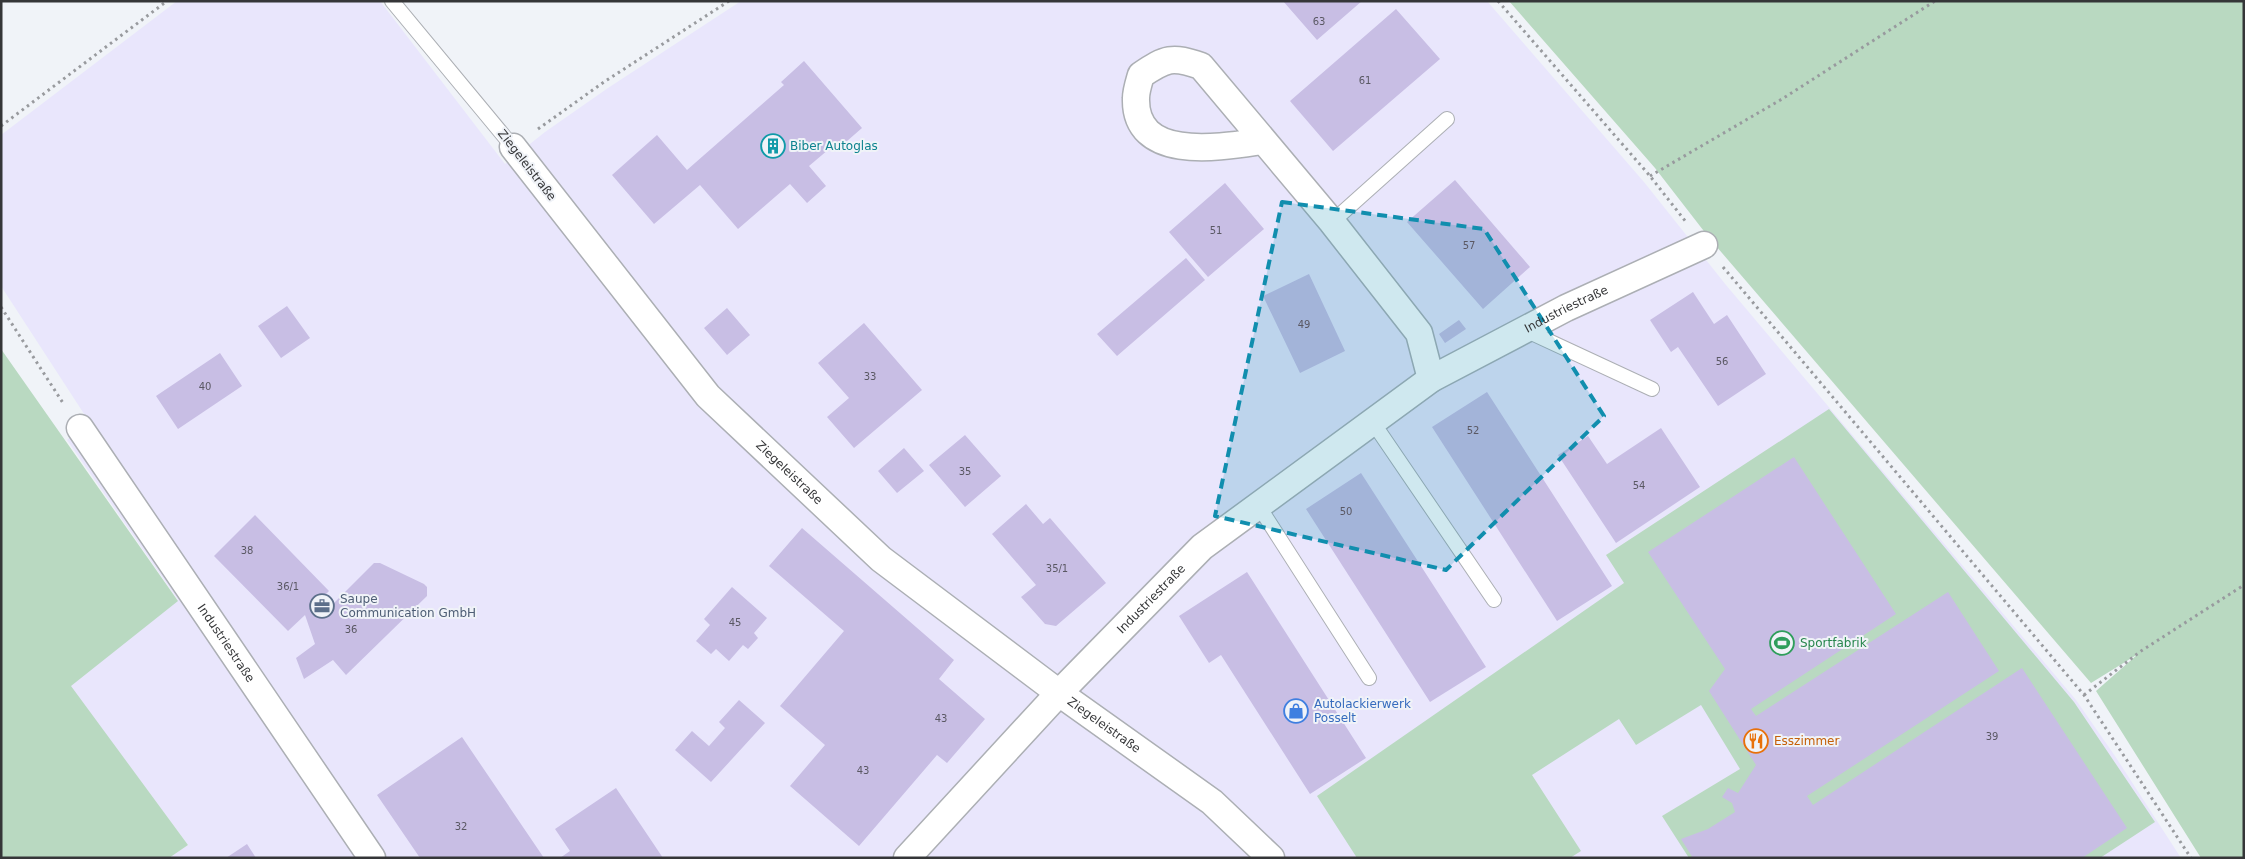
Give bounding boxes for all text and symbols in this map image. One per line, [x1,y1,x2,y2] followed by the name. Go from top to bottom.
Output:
[1313,16,1325,27] house number: 63
[1359,75,1371,86] house number: 61
[495,127,559,203] street label: Ziegeleistraße
[760,133,786,159] building icon: Biber Autoglas
[790,139,878,153] place label: Biber Autoglas
[1210,225,1222,236] house number: 51
[1463,240,1475,251] house number: 57
[1522,283,1610,336] street label: Industriestraße
[1298,319,1310,330] house number: 49
[1716,356,1728,367] house number: 56
[864,371,876,382] house number: 33
[199,381,211,392] house number: 40
[1467,425,1479,436] house number: 52
[753,438,826,507] street label: Ziegeleistraße
[959,466,971,477] house number: 35
[1633,480,1645,491] house number: 54
[1340,506,1352,517] house number: 50
[241,545,253,556] house number: 38
[1114,561,1188,636] street label: Industriestraße
[1046,563,1068,574] house number: 35/1
[277,581,299,592] house number: 36/1
[340,592,476,620] place label: Saupe Communication GmbH
[309,593,335,619] office icon: Saupe Communication GmbH
[195,601,257,685] street label: Industriestraße
[729,617,741,628] house number: 45
[345,624,357,635] house number: 36
[1769,630,1795,656] sports icon: Sportfabrik
[1800,636,1867,650] place label: Sportfabrik
[1065,694,1143,756] street label: Ziegeleistraße
[1314,697,1411,725] place label: Autolackierwerk Posselt
[1283,698,1309,724] shop icon: Autolackierwerk Posselt
[935,713,947,724] house number: 43
[1743,728,1769,754] restaurant icon: Esszimmer
[1986,731,1998,742] house number: 39
[1774,734,1839,748] place label: Esszimmer
[857,765,869,776] house number: 43
[455,821,467,832] house number: 32

